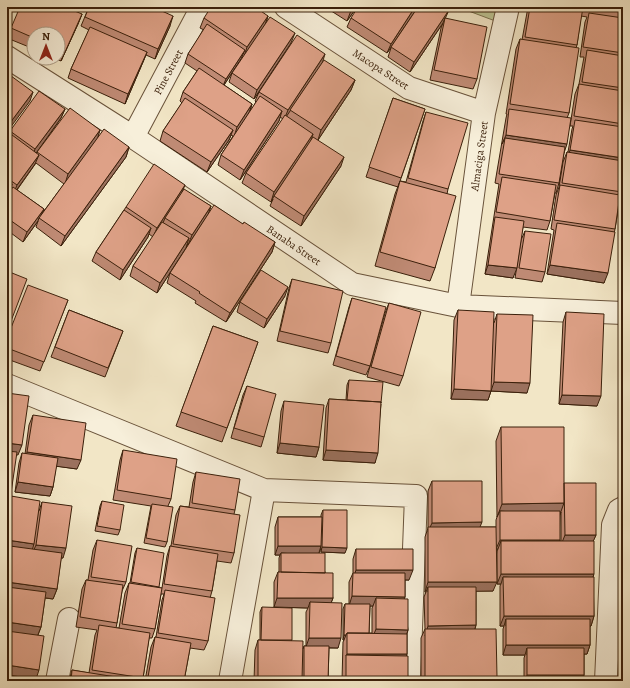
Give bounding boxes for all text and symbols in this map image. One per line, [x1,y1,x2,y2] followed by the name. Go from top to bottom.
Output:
[26,26,66,66] north arrow
[42,29,50,44] text: N
[350,46,412,93] street label: Macopa Street
[150,47,187,97] street label: Pine Street
[467,120,492,193] street label: Almaciga Street
[263,222,324,269] street label: Banaba Street

